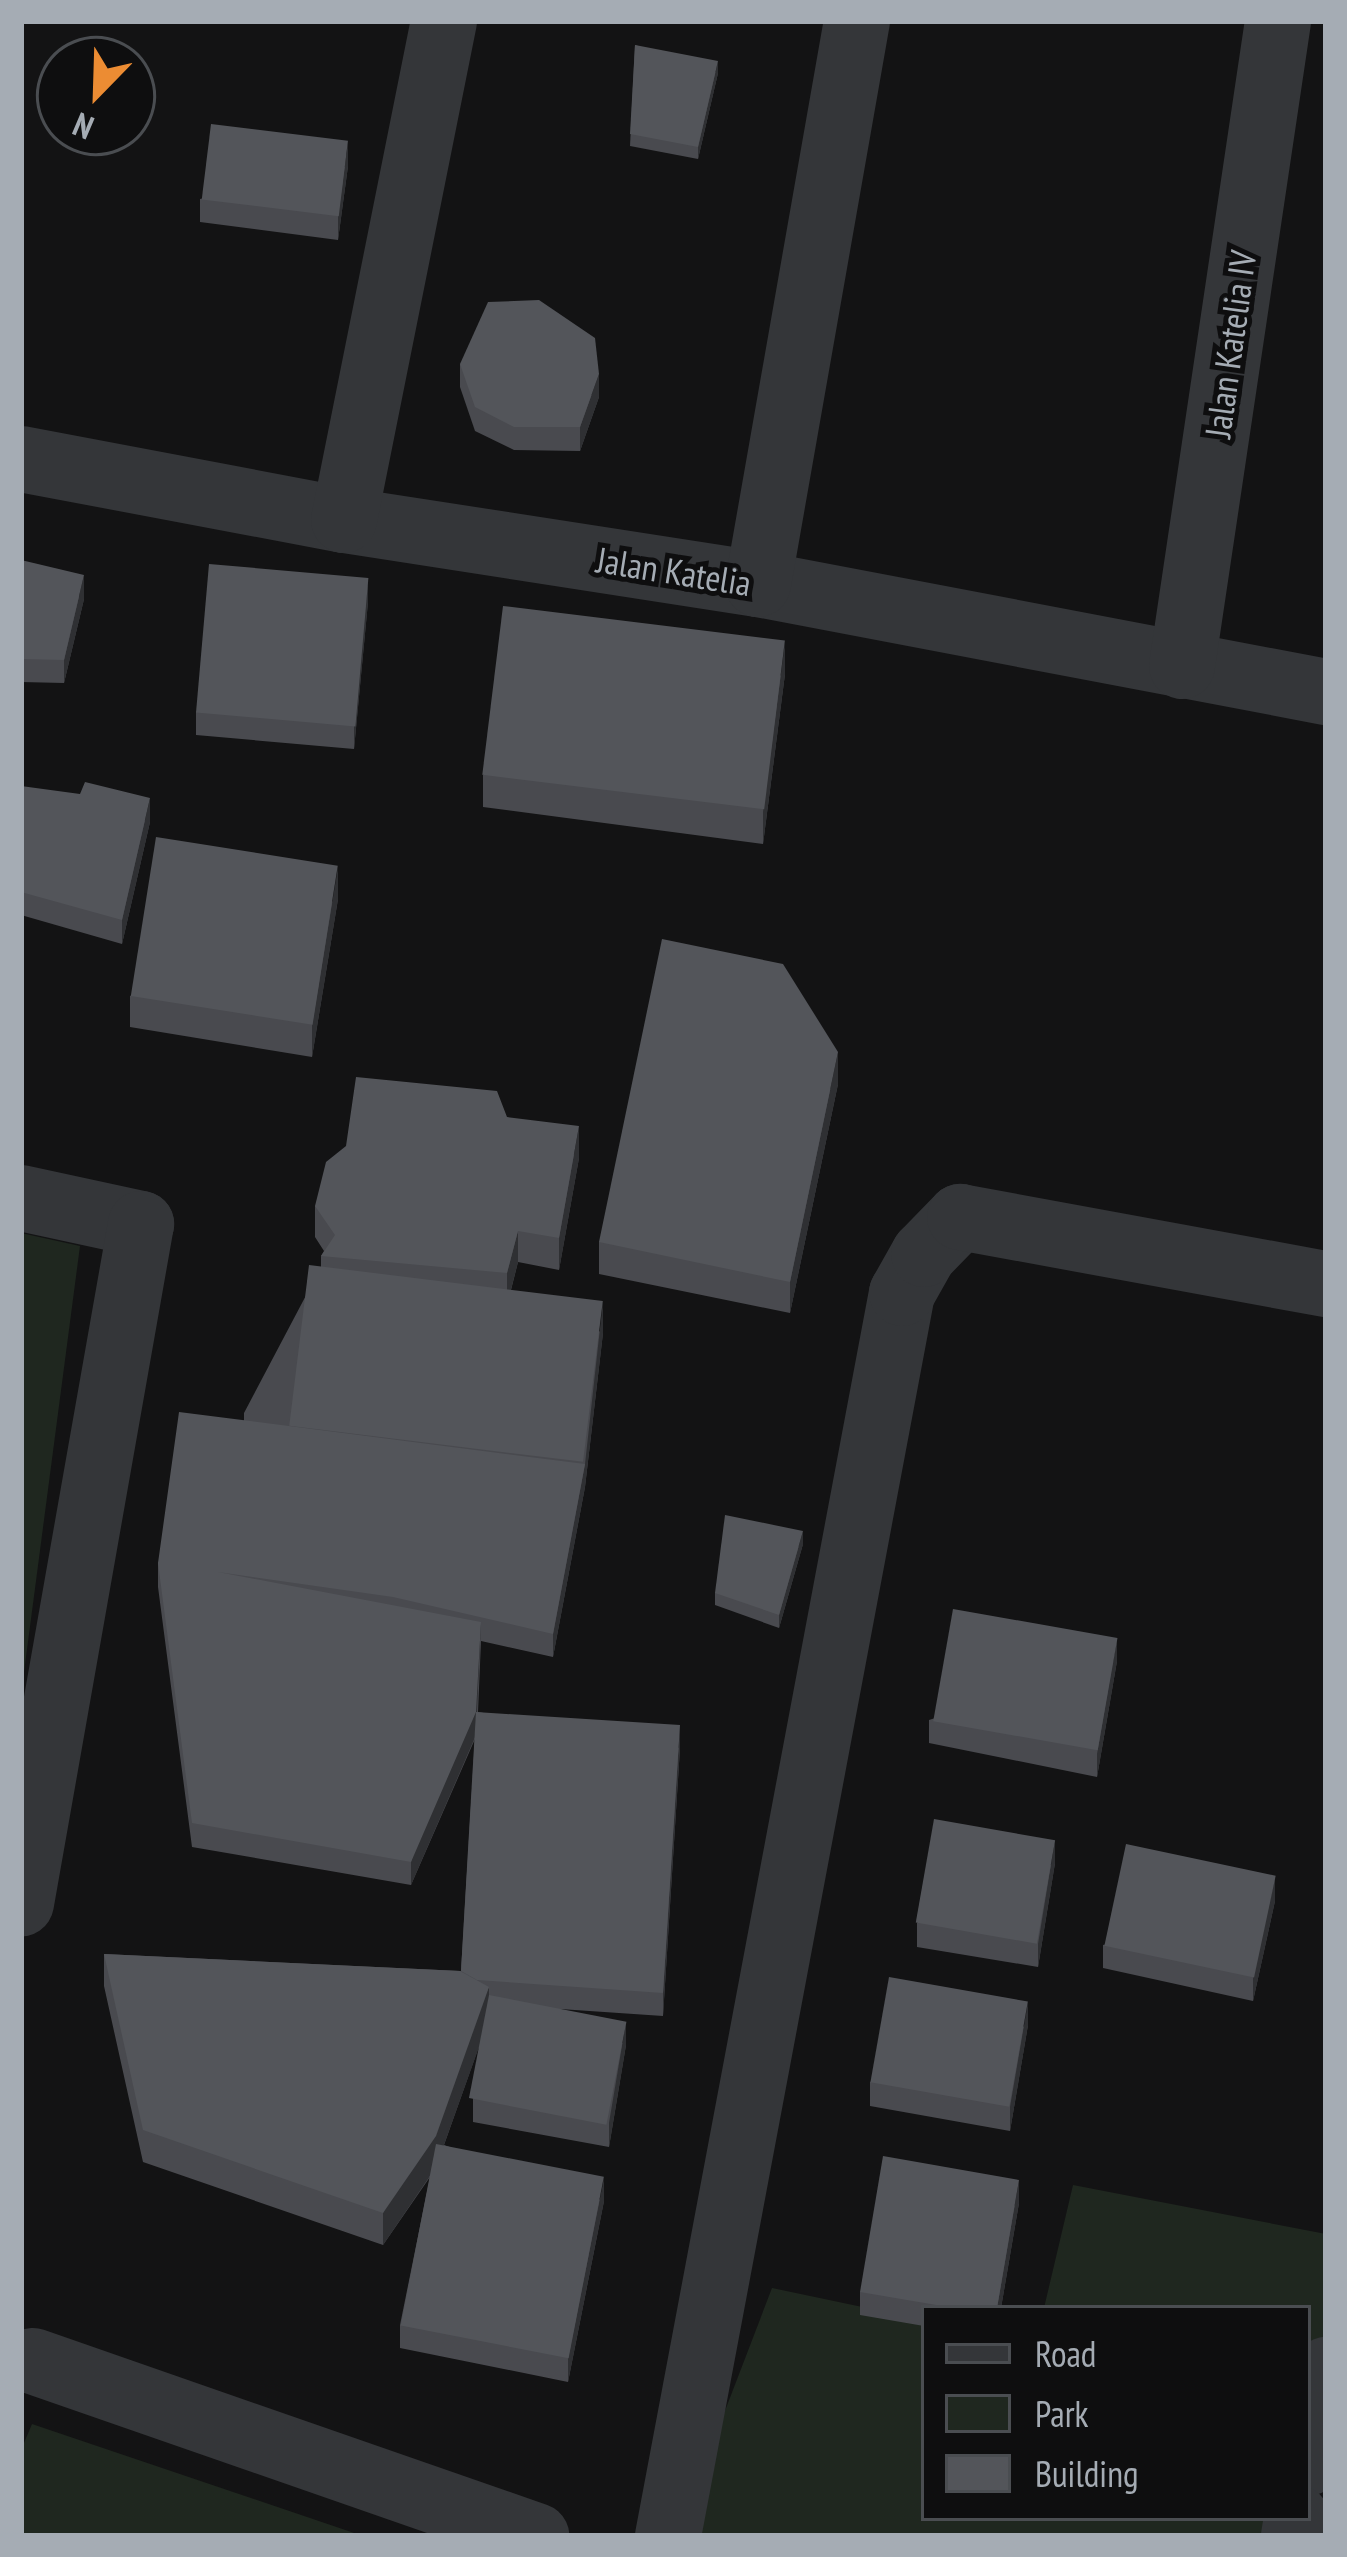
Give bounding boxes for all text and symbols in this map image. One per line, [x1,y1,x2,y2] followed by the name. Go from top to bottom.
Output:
[36,36,156,156] north arrow
[66,104,100,150] text: N
[1195,248,1265,440] street label: Jalan Katelia IV
[594,537,754,605] street label: Jalan Katelia
[921,2305,1311,2521] legend
[1035,2330,1096,2377] text: Road
[1035,2390,1089,2437] text: Park
[1035,2450,1139,2497] text: Building

